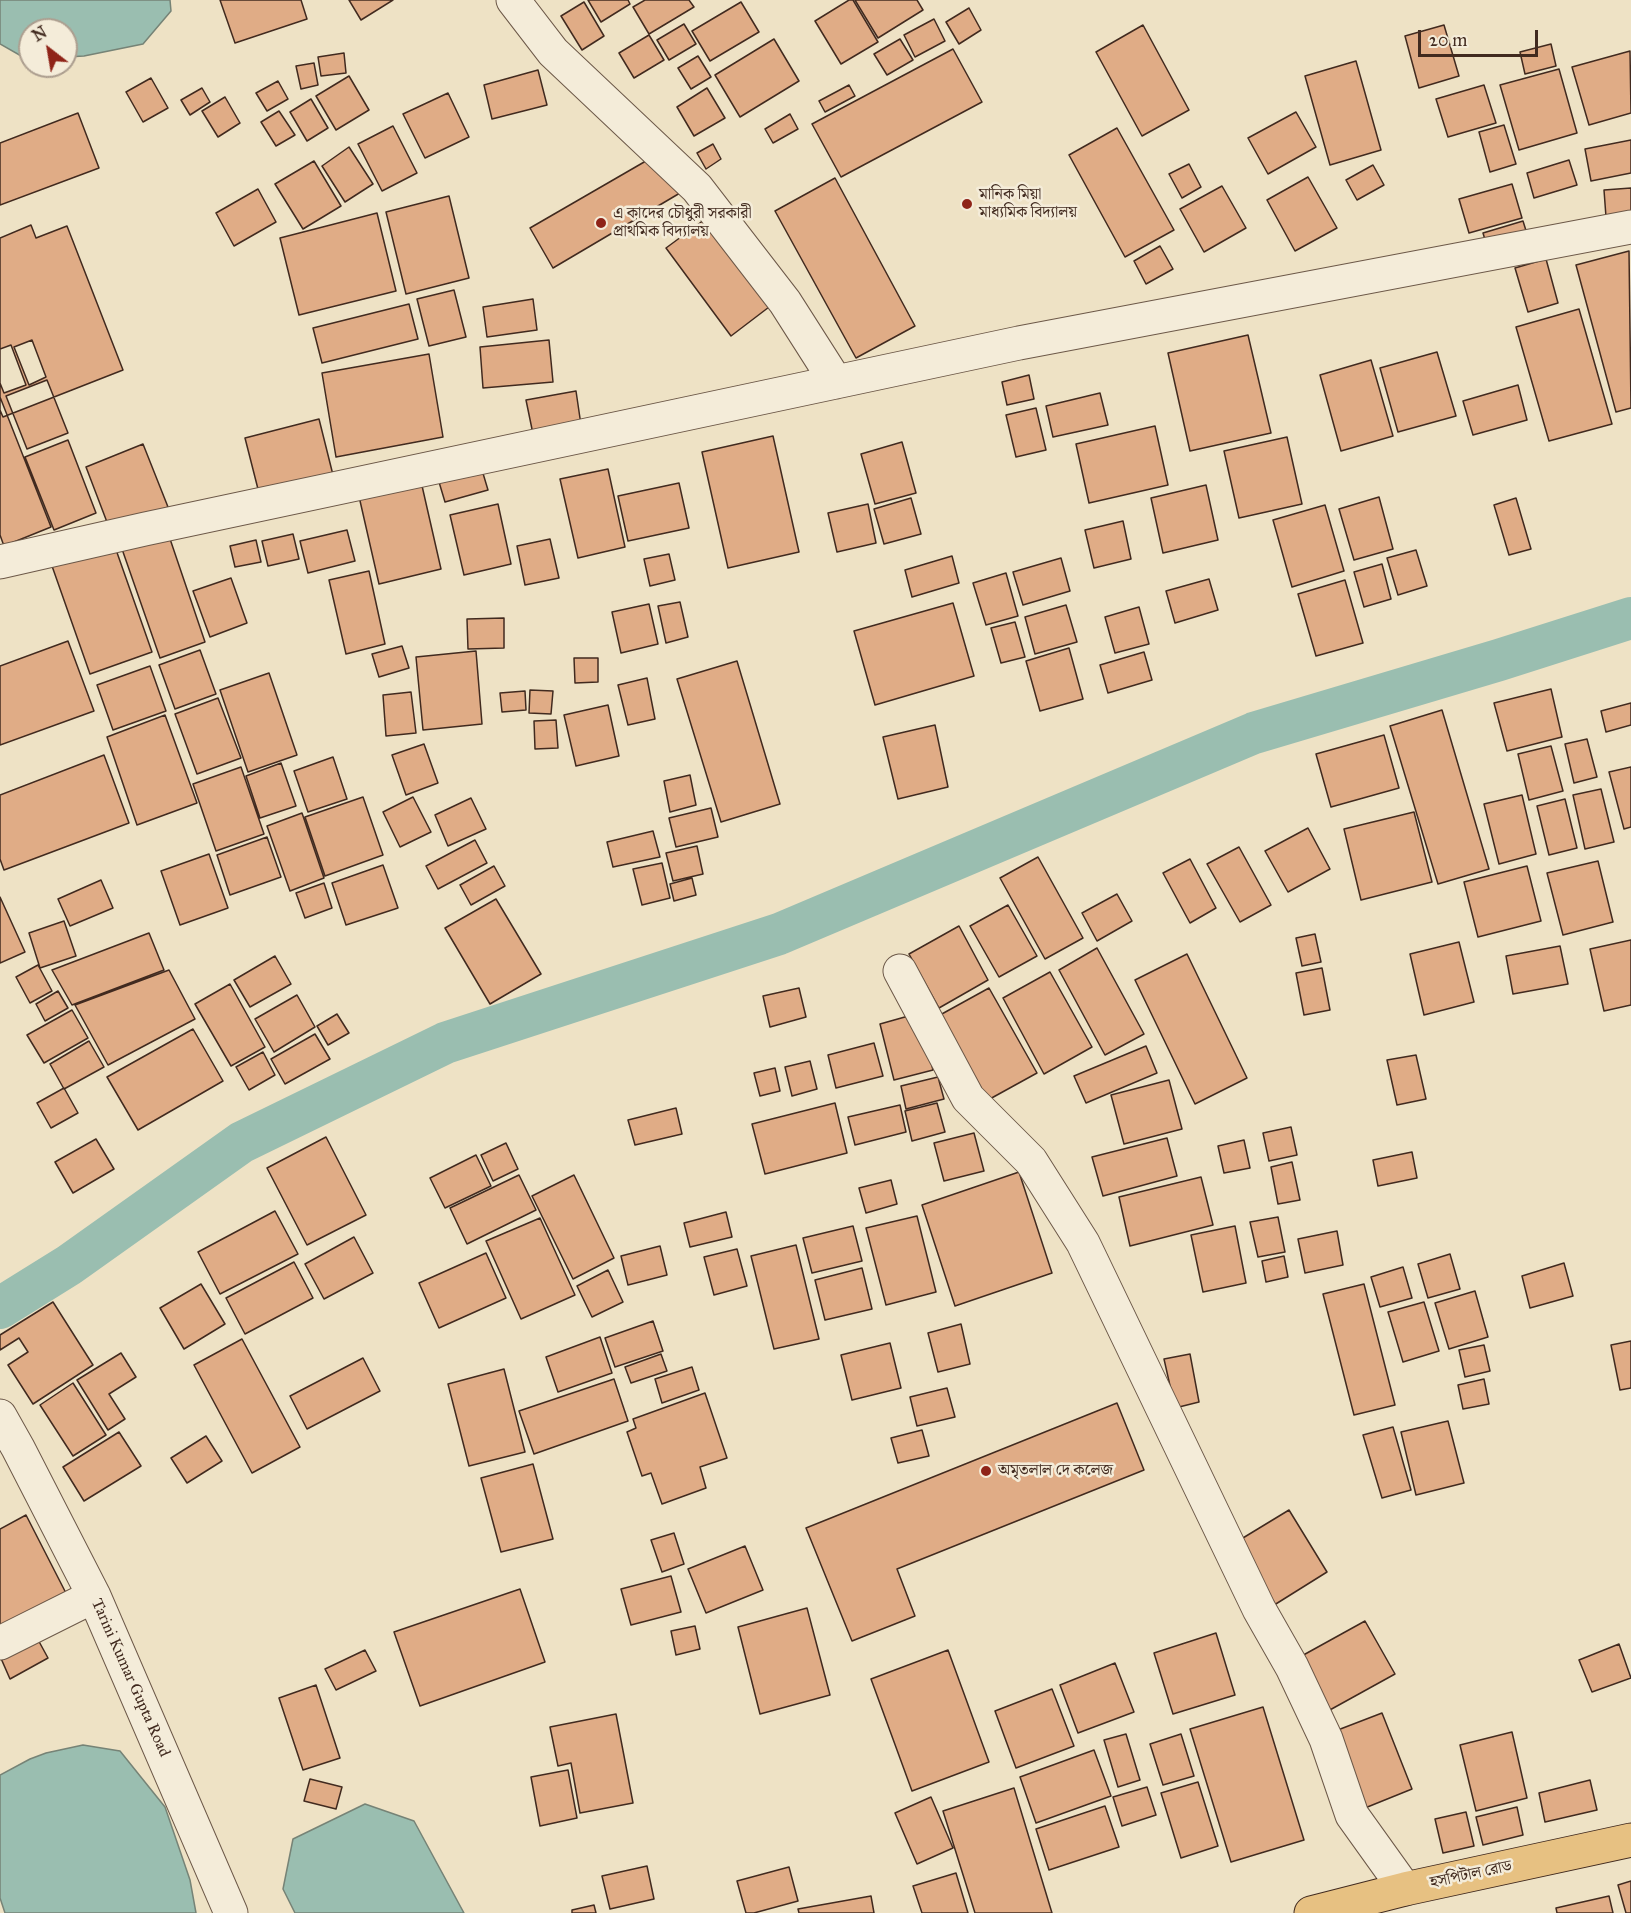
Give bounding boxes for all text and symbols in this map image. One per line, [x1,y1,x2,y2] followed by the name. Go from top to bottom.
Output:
[18,18,78,78] north arrow
[1421,18,1541,56] scale bar
[29,22,50,46] text: N
[1429,29,1467,51] text: 20 m
[979,185,1077,223] place label: মানিক মিয়া মাধ্যমিক বিদ্যালয়
[960,197,974,211] marker: মানিক মিয়া মাধ্যমিক বিদ্যালয়
[613,204,752,242] place label: এ কাদের চৌধুরী সরকারী প্রাথমিক বিদ্যালয়
[594,216,608,230] marker: এ কাদের চৌধুরী সরকারী প্রাথমিক বিদ্যালয়
[998,1461,1113,1481] place label: অমৃতলাল দে কলেজ
[979,1464,993,1478] marker: অমৃতলাল দে কলেজ
[86,1596,174,1760] street label: Tarini Kumar Gupta Road
[1428,1857,1514,1893] street label: হসপিটাল রোড

